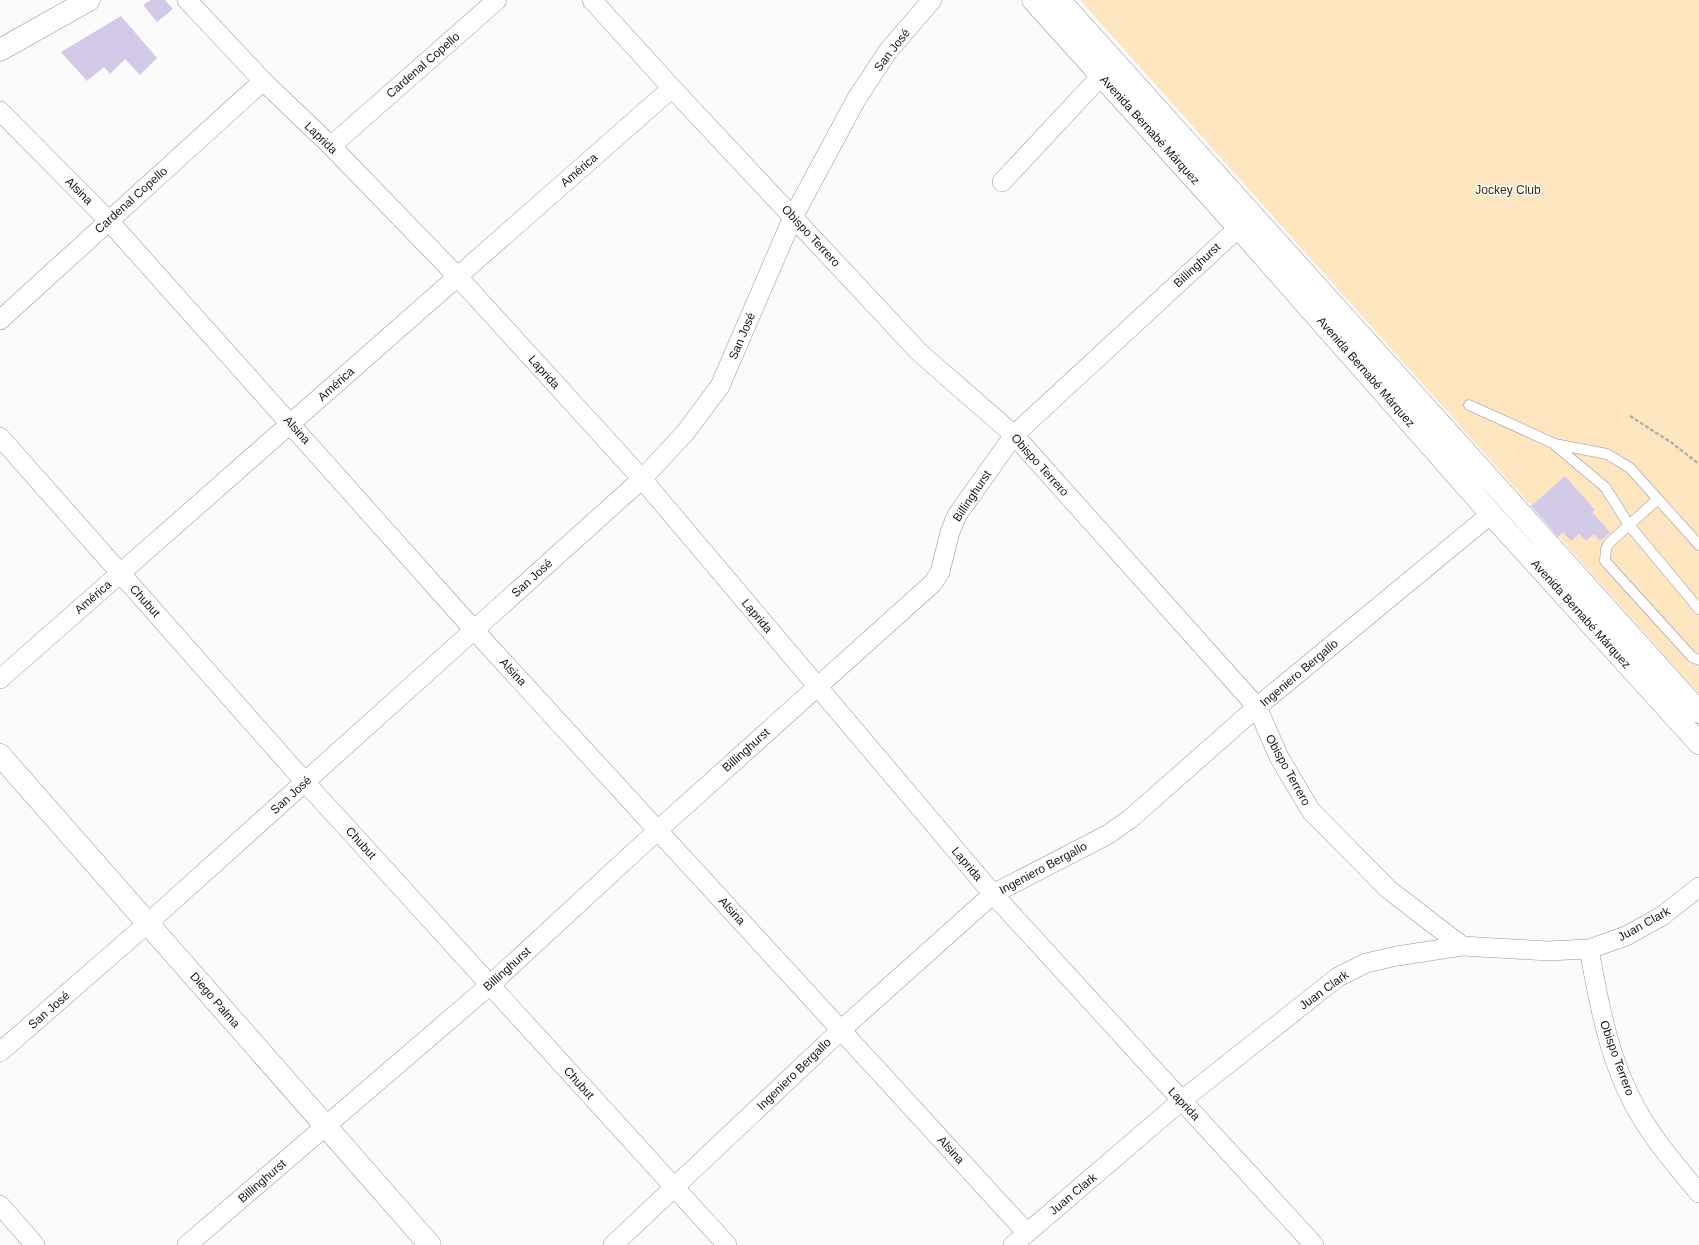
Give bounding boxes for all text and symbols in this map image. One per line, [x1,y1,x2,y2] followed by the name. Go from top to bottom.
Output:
[871,26,913,74] street label: San José
[383,29,463,101] street label: Cardenal Copello
[1097,73,1203,187] street label: Avenida Bernabé Márquez
[302,119,340,157] street label: Laprida
[558,150,600,190] street label: América
[92,164,170,236] street label: Cardenal Copello
[62,174,96,208] street label: Alsina
[1475,183,1541,197] park label: Jockey Club
[779,202,843,270] street label: Obispo Terrero
[1171,239,1224,290] street label: Billinghurst
[726,310,758,362] street label: San José
[1314,314,1418,430] street label: Avenida Bernabé Márquez
[525,352,563,392] street label: Laprida
[315,364,357,404] street label: América
[281,413,313,447] street label: Alsina
[1008,431,1072,499] street label: Obispo Terrero
[950,467,995,524] street label: Billinghurst
[509,556,556,600] street label: San José
[1528,557,1634,671] street label: Avenida Bernabé Márquez
[72,577,114,617] street label: América
[127,582,164,621] street label: Chubut
[739,596,775,636] street label: Laprida
[1257,636,1341,710] street label: Ingeniero Bergallo
[497,655,529,689] street label: Alsina
[720,725,773,775] street label: Billinghurst
[1263,732,1313,808] street label: Obispo Terrero
[268,773,315,817] street label: San José
[343,824,380,863] street label: Chubut
[997,839,1090,897] street label: Ingeniero Bergallo
[949,844,985,884] street label: Laprida
[716,894,748,928] street label: Alsina
[1616,903,1673,944] street label: Juan Clark
[481,944,534,994] street label: Billinghurst
[1297,967,1352,1013] street label: Juan Clark
[187,969,243,1031] street label: Diego Palma
[26,988,73,1032] street label: San José
[1597,1018,1637,1098] street label: Obispo Terrero
[754,1035,834,1113] street label: Ingeniero Bergallo
[561,1064,598,1103] street label: Chubut
[1165,1085,1203,1124] street label: Laprida
[935,1133,967,1167] street label: Alsina
[235,1156,289,1206] street label: Billinghurst
[1047,1170,1100,1218] street label: Juan Clark

